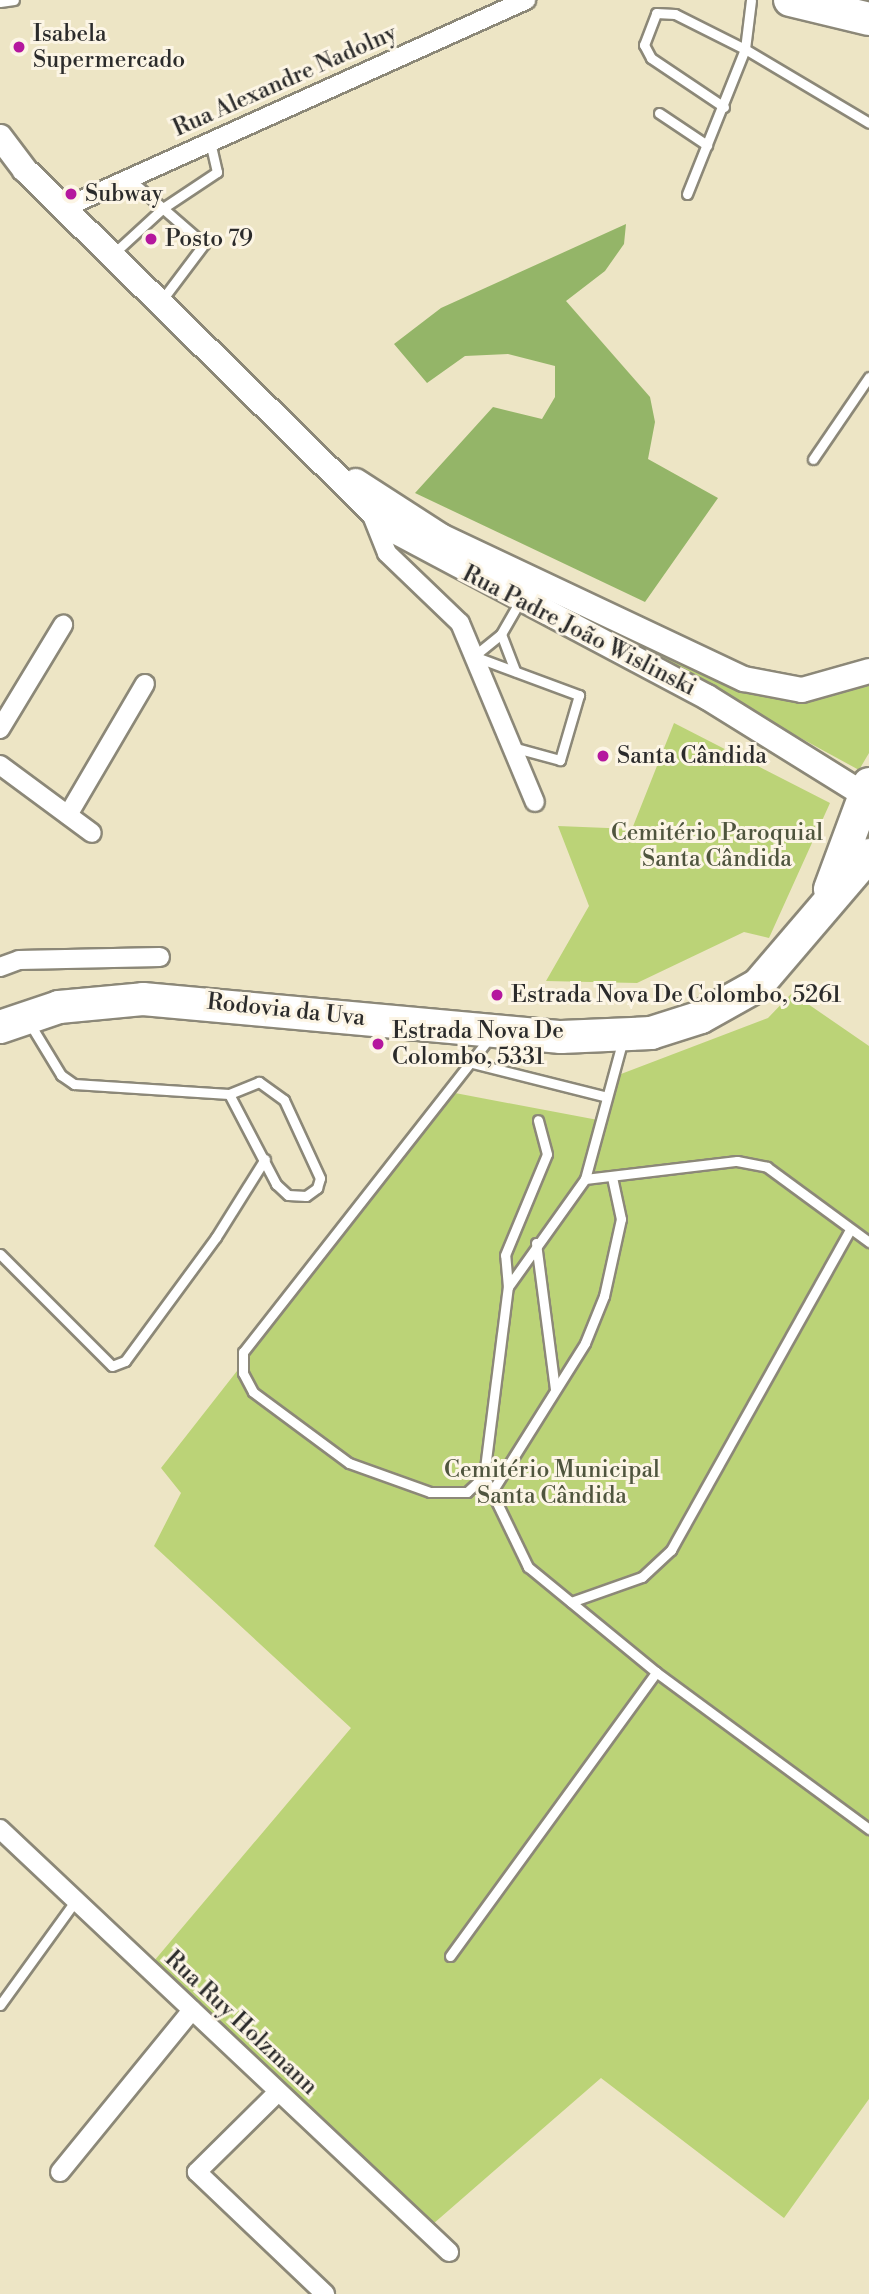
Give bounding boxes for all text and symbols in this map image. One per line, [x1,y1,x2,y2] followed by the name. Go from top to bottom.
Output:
[169,19,401,143] street label: Rua Alexandre Nadolny
[33,20,185,74] place label: Isabela Supermercado
[11,39,27,55] marker: Isabela Supermercado
[85,180,163,208] place label: Subway
[63,186,79,202] marker: Subway
[165,225,253,253] place label: Posto 79
[143,231,159,247] marker: Posto 79
[458,560,700,702] street label: Rua Padre João Wislinski
[617,742,767,770] place label: Santa Cândida
[595,748,611,764] marker: Santa Cândida
[611,819,823,873] park label: Cemitério Paroquial Santa Cândida
[511,981,841,1009] place label: Estrada Nova De Colombo, 5261
[489,987,505,1003] marker: Estrada Nova De Colombo, 5261
[206,988,366,1032] street label: Rodovia da Uva
[392,1017,564,1071] place label: Estrada Nova De Colombo, 5331
[370,1036,386,1052] marker: Estrada Nova De Colombo, 5331
[444,1456,660,1510] park label: Cemitério Municipal Santa Cândida
[159,1945,323,2101] street label: Rua Ruy Holzmann

